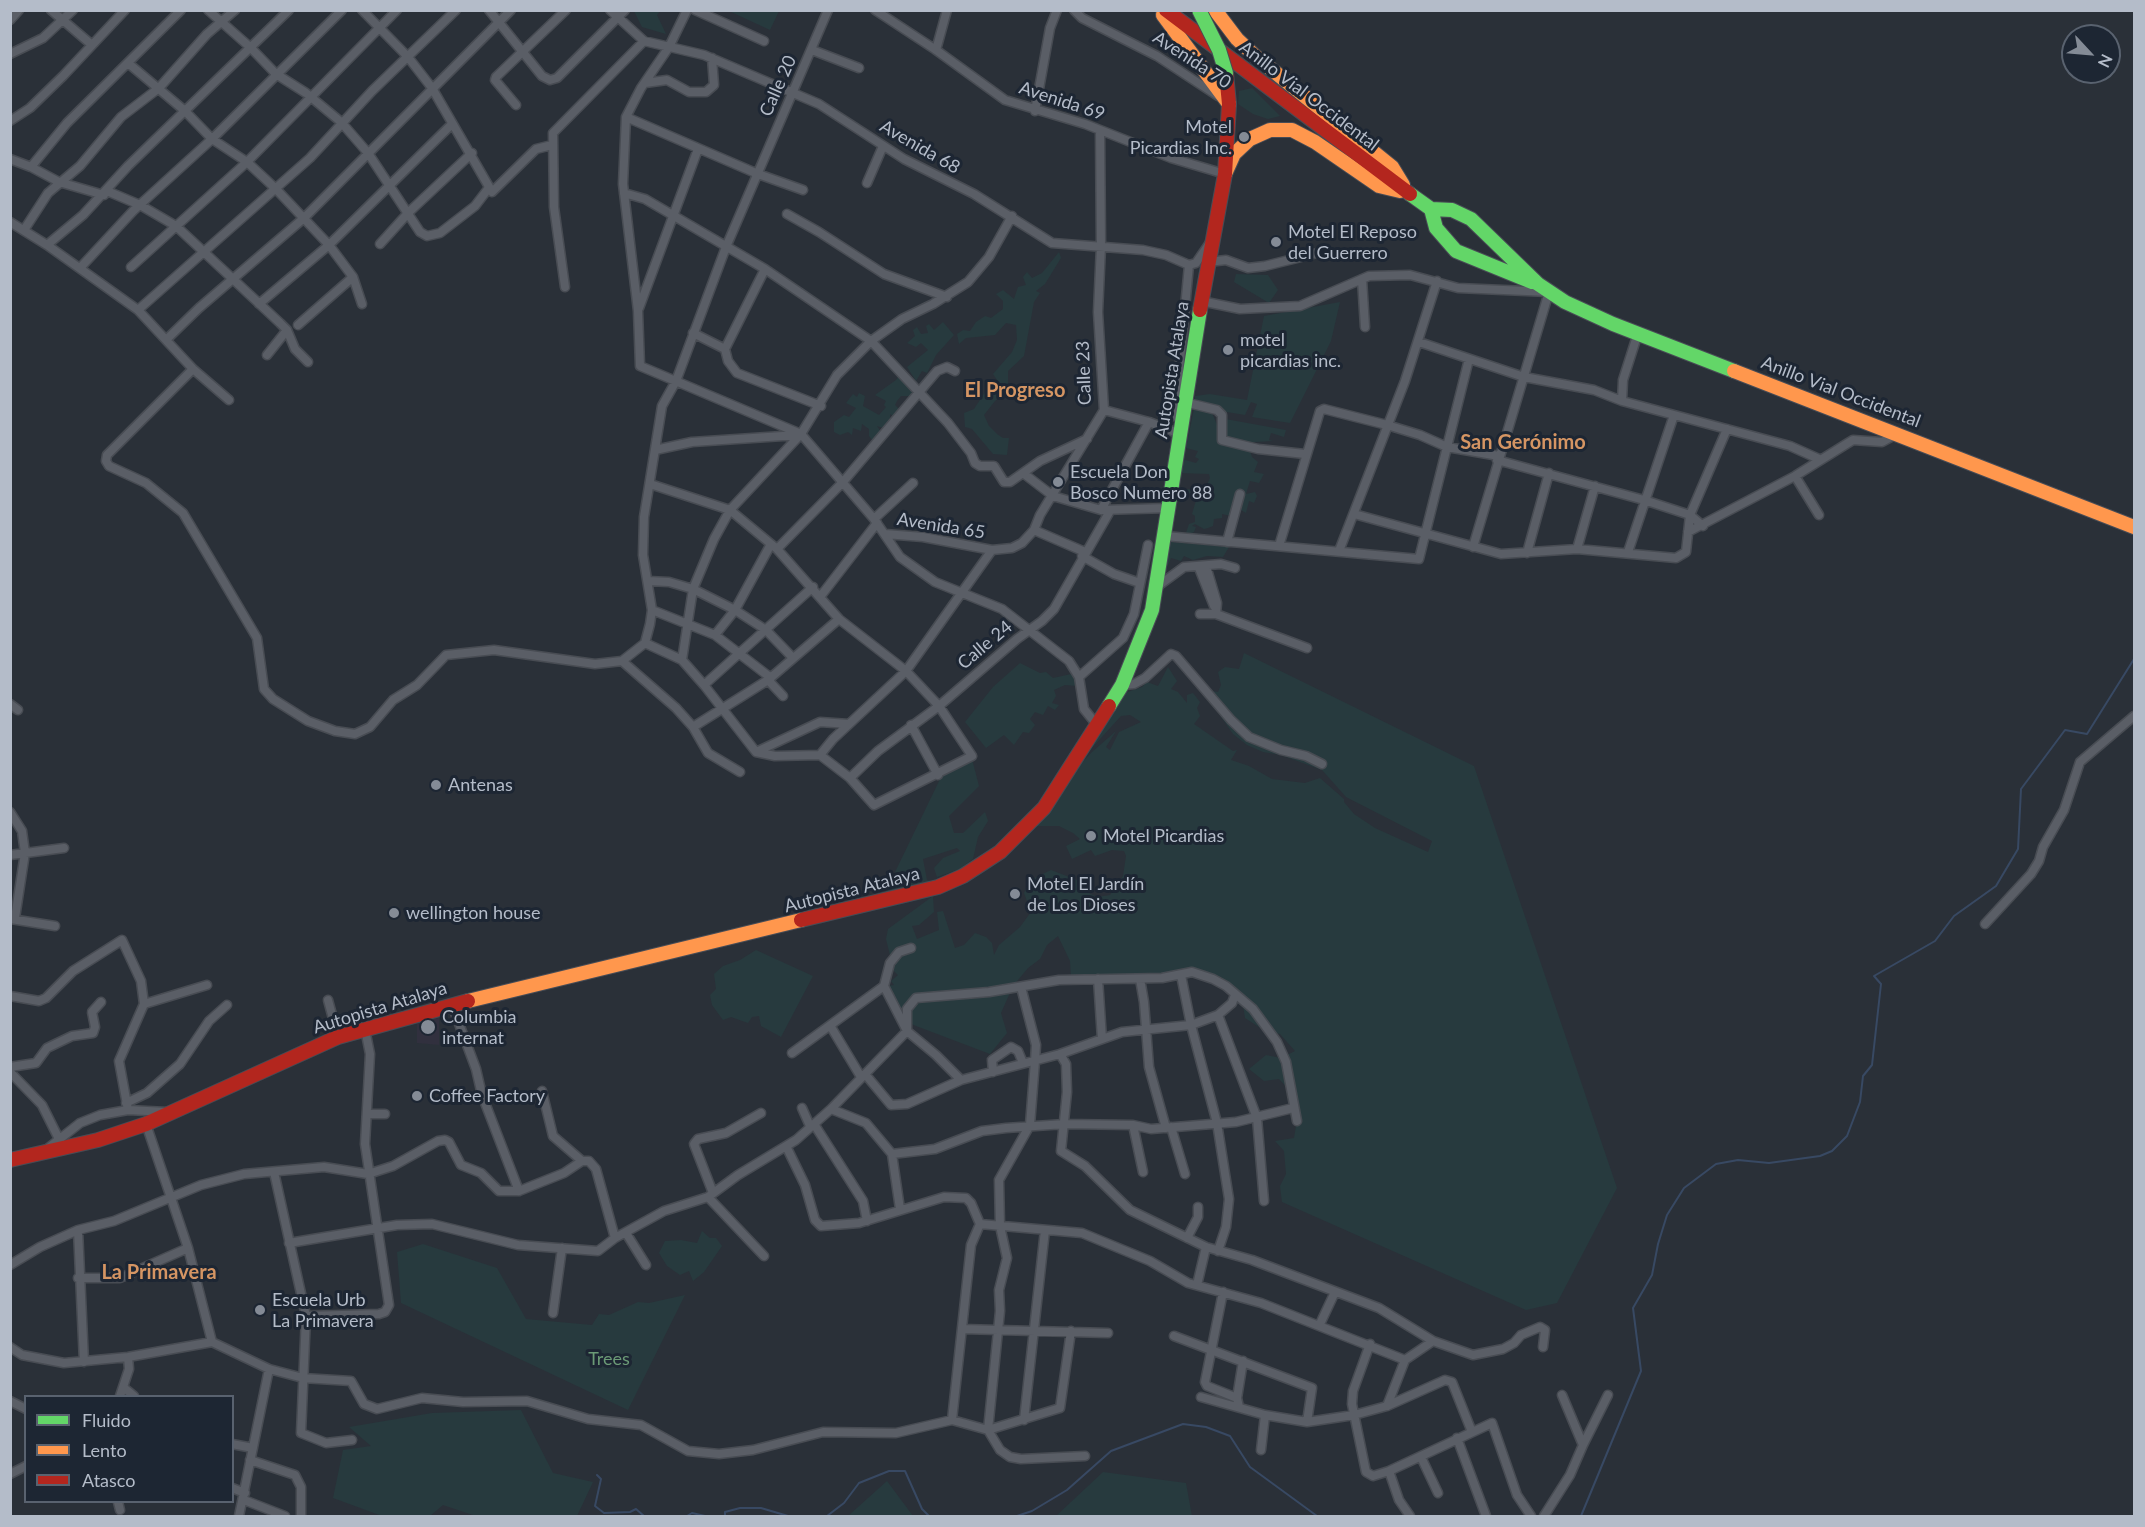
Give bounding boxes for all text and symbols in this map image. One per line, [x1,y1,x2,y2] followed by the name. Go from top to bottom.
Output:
[2061,24,2121,84] north arrow
[1149,27,1235,93] street label: Avenida 70
[1235,37,1383,155] street label: Anillo Vial Occidental
[755,52,801,120] street label: Calle 20
[2095,52,2117,71] text: N
[1016,77,1108,125] street label: Avenida 69
[876,115,964,179] street label: Avenida 68
[1130,116,1232,158] place label: Motel Picardias Inc.
[1237,130,1251,144] marker: Motel Picardias Inc.
[1288,221,1417,264] place label: Motel El Reposo del Guerrero
[1269,235,1283,249] marker: Motel El Reposo del Guerrero
[1150,300,1194,440] street label: Autopista Atalaya
[1240,329,1341,372] place label: motel picardias inc.
[1072,340,1096,406] street label: Calle 23
[1221,343,1235,357] marker: motel picardias inc.
[1758,352,1924,432] street label: Anillo Vial Occidental
[965,379,1065,403] district label: El Progreso
[1460,431,1586,455] district label: San Gerónimo
[1070,461,1213,504] place label: Escuela Don Bosco Numero 88
[1051,475,1065,489] marker: Escuela Don Bosco Numero 88
[895,508,987,544] street label: Avenida 65
[953,616,1017,674] street label: Calle 24
[448,774,513,796] place label: Antenas
[429,778,443,792] marker: Antenas
[1103,825,1224,847] place label: Motel Picardias
[1084,829,1098,843] marker: Motel Picardias
[782,863,922,917] street label: Autopista Atalaya
[1027,873,1144,916] place label: Motel El Jardín de Los Dioses
[1008,887,1022,901] marker: Motel El Jardín de Los Dioses
[406,902,541,924] place label: wellington house
[387,906,401,920] marker: wellington house
[310,977,450,1039] street label: Autopista Atalaya
[442,1006,516,1048] place label: Columbia internat
[419,1018,437,1036] marker: Columbia internat
[429,1085,545,1107] place label: Coffee Factory
[410,1089,424,1103] marker: Coffee Factory
[101,1261,217,1285] district label: La Primavera
[272,1289,374,1332] place label: Escuela Urb La Primavera
[253,1303,267,1317] marker: Escuela Urb La Primavera
[588,1348,630,1370] park label: Trees
[24,1395,234,1503] legend
[82,1409,131,1431] text: Fluido
[82,1439,127,1461] text: Lento
[82,1469,135,1491] text: Atasco

